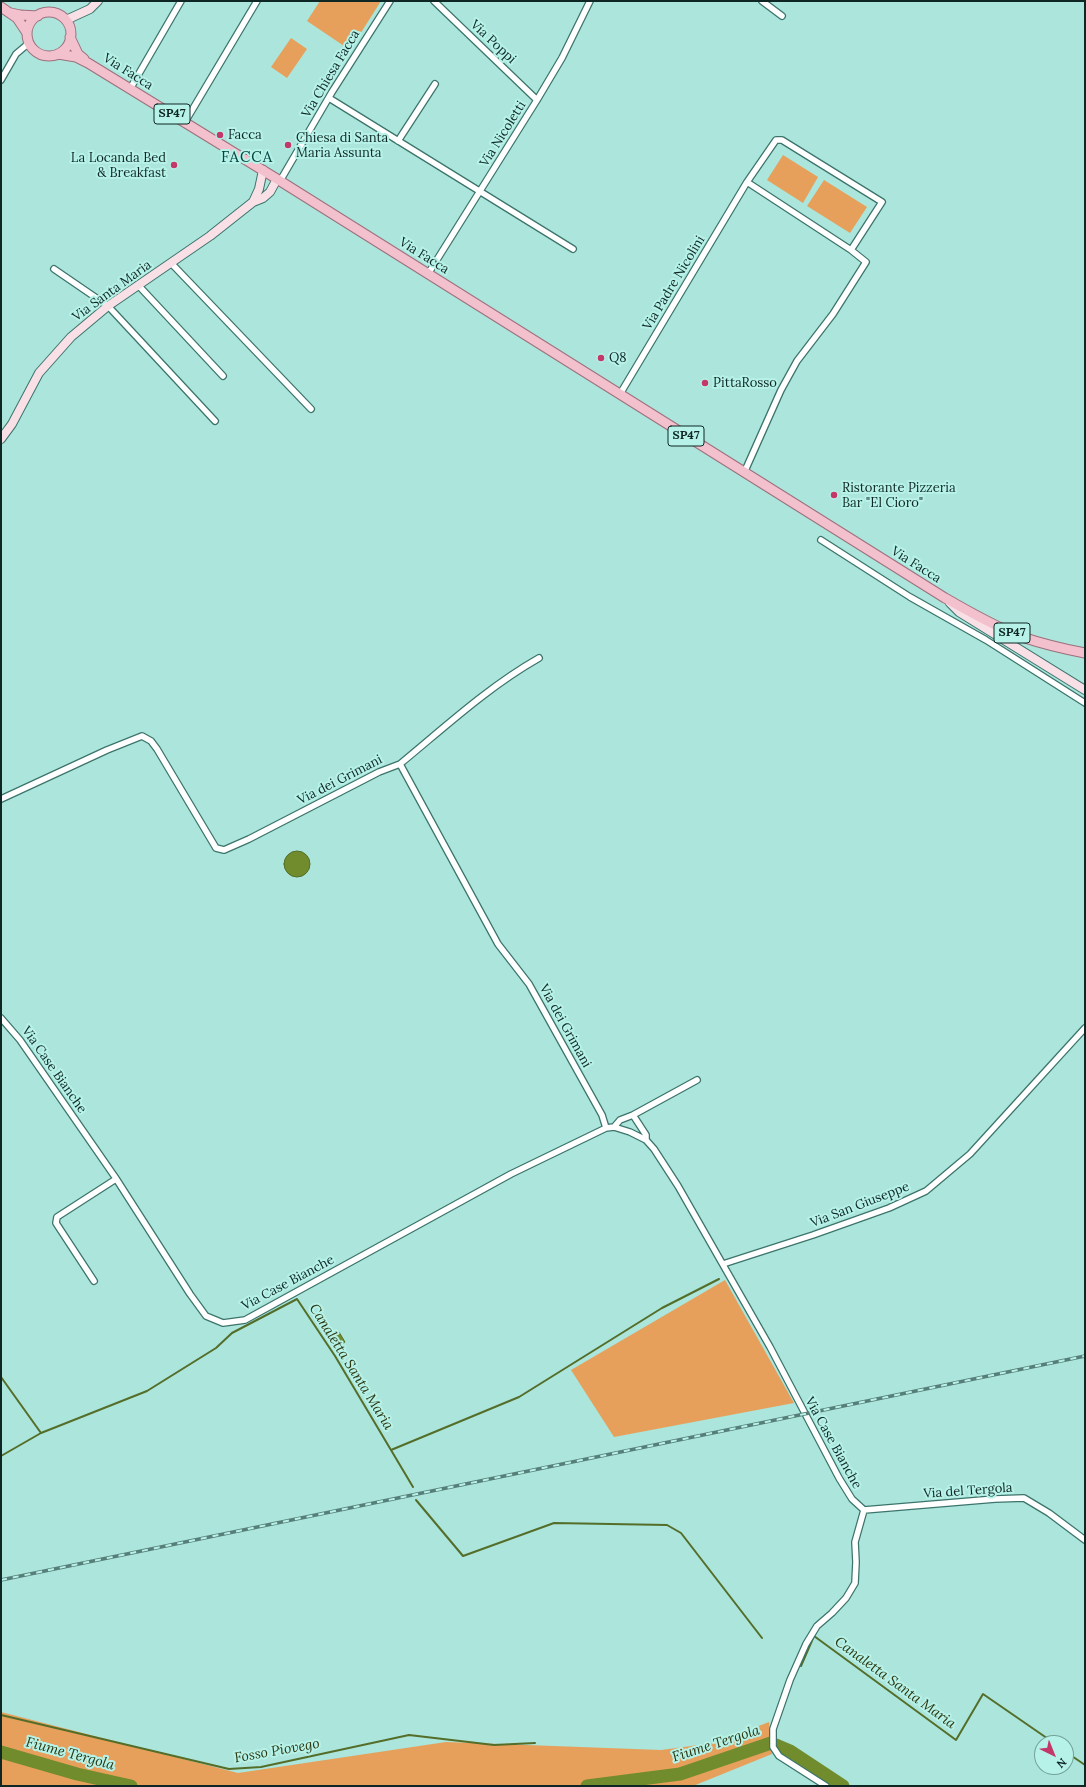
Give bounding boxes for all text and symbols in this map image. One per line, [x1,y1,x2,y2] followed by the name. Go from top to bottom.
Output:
[467,17,519,67] street label: Via Poppi
[299,27,363,121] street label: Via Chiesa Facca
[100,51,156,93] street label: Via Facca
[477,98,529,170] street label: Via Nicoletti
[154,104,190,124] road number: SP47
[228,127,262,143] place label: Facca
[215,130,225,140] marker: Facca
[296,130,388,161] place label: Chiesa di Santa Maria Assunta
[283,140,293,150] marker: Chiesa di Santa Maria Assunta
[221,149,273,167] district label: FACCA
[71,150,166,181] place label: La Locanda Bed & Breakfast
[169,160,179,170] marker: La Locanda Bed & Breakfast
[640,233,708,333] street label: Via Padre Nicolini
[396,235,452,277] street label: Via Facca
[70,257,154,325] street label: Via Santa Maria
[609,350,627,366] place label: Q8
[596,353,606,363] marker: Q8
[713,375,777,391] place label: PittaRosso
[700,378,710,388] marker: PittaRosso
[668,426,704,446] road number: SP47
[842,480,956,511] place label: Ristorante Pizzeria Bar "El Cioro"
[829,490,839,500] marker: Ristorante Pizzeria Bar "El Cioro"
[888,544,944,586] street label: Via Facca
[994,623,1030,643] road number: SP47
[295,752,385,808] street label: Via dei Grimani
[536,982,594,1070] street label: Via dei Grimani
[18,1024,90,1116] street label: Via Case Bianche
[808,1179,912,1231] street label: Via San Giuseppe
[239,1252,337,1314] street label: Via Case Bianche
[305,1301,397,1433] water label: Canaletta Santa Maria
[801,1394,865,1492] street label: Via Case Bianche
[923,1480,1013,1502] street label: Via del Tergola
[831,1633,959,1733] water label: Canaletta Santa Maria
[670,1722,762,1766] water label: Fiume Tergola
[24,1734,116,1774] water label: Fiume Tergola
[233,1735,321,1767] water label: Fosso Piovego
[1034,1735,1074,1775] north arrow
[1054,1755,1069,1771] text: N

